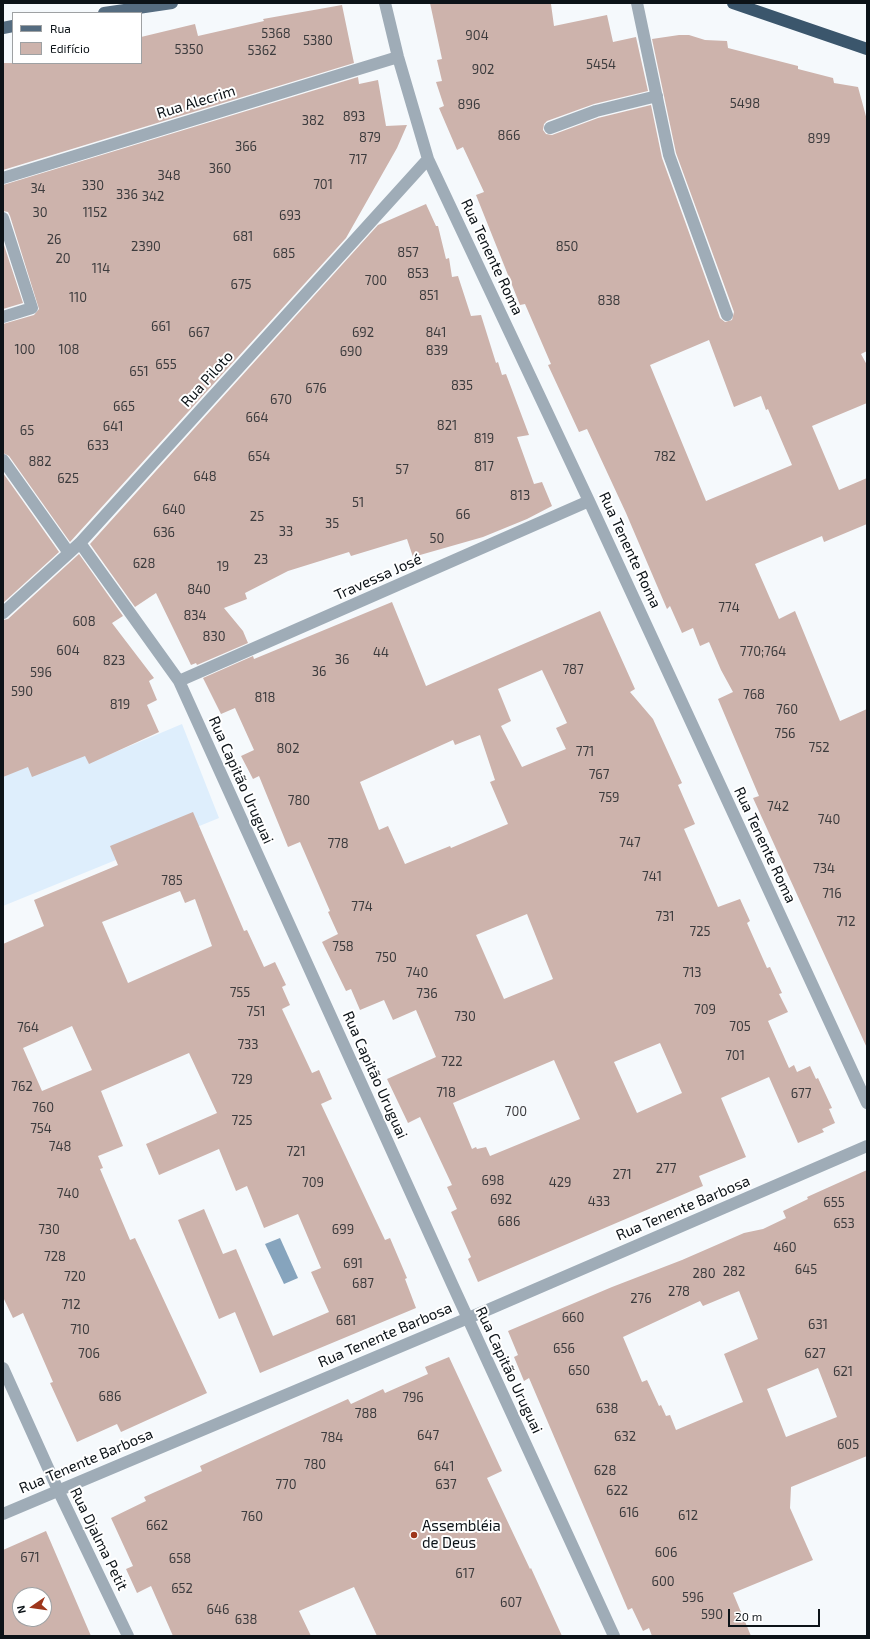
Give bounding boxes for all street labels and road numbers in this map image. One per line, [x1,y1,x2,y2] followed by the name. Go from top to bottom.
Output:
[154,81,238,123] street label: Rua Alecrim
[457,196,527,318] street label: Rua Tenente Roma
[177,347,237,411] street label: Rua Piloto
[595,489,665,611] street label: Rua Tenente Roma
[332,550,424,604] street label: Travessa José
[205,713,277,847] street label: Rua Capitão Uruguai
[730,784,800,906] street label: Rua Tenente Roma
[339,1008,411,1142] street label: Rua Capitão Uruguai
[613,1172,753,1244] street label: Rua Tenente Barbosa
[315,1299,455,1371] street label: Rua Tenente Barbosa
[472,1304,546,1436] street label: Rua Capitão Uruguai
[16,1425,156,1497] street label: Rua Tenente Barbosa
[66,1485,132,1593] street label: Rua Djalma Petit

